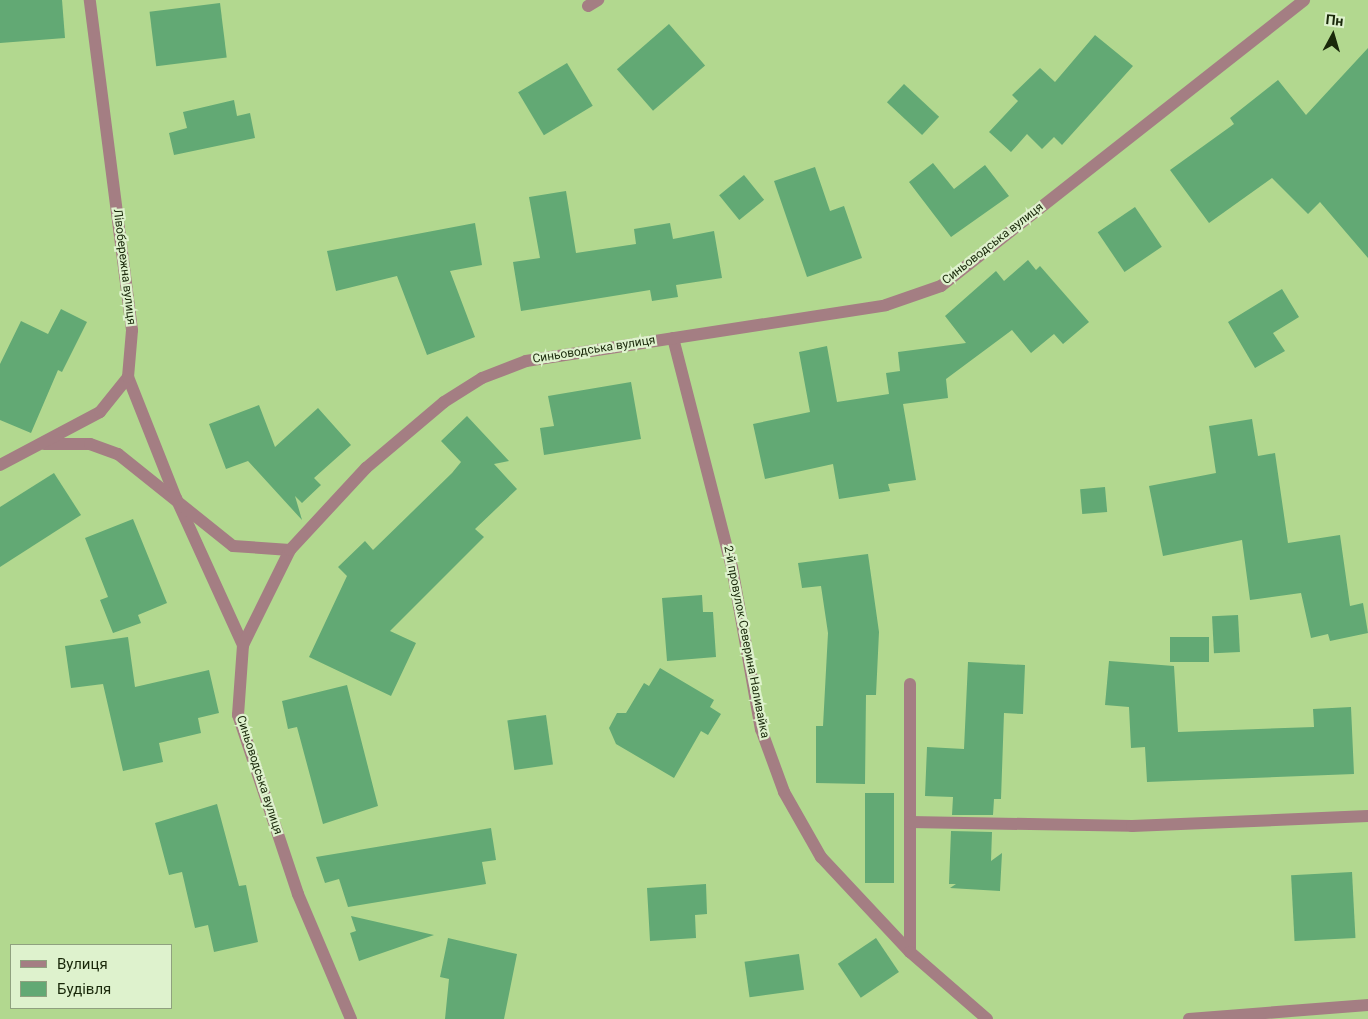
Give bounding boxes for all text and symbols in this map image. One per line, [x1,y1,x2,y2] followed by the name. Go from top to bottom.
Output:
[1308,10,1358,60] north arrow
[1325,11,1344,29] text: Пн
[940,200,1046,288] street label: Синьоводська вулиця
[110,208,138,326] street label: Лівобережна вулиця
[532,333,656,367] street label: Синьоводська вулиця
[720,545,772,739] street label: 2-й провулок Северина Наливайка
[233,714,285,836] street label: Синьоводська вулиця
[10,944,172,1009] legend
[57,955,108,973] text: Вулиця
[57,980,111,998] text: Будівля

